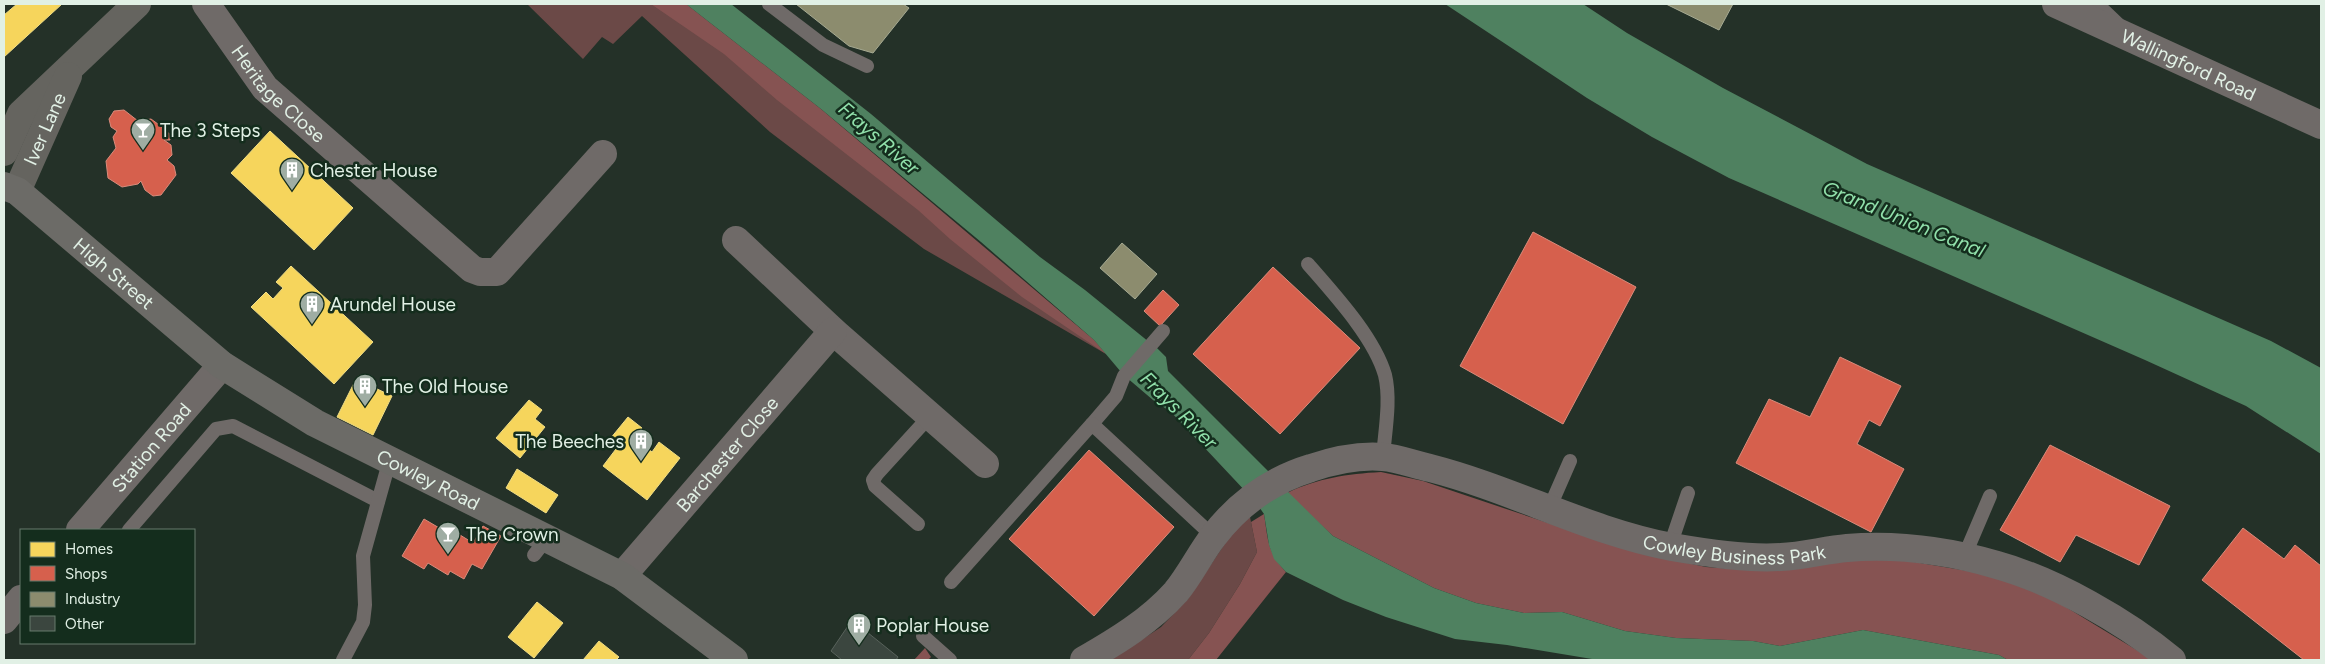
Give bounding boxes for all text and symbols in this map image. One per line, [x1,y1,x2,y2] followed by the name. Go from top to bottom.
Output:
[2118,24,2260,105] street label: Wallingford Road
[227,40,330,147] street label: Heritage Close
[18,89,71,169] street label: Iver Lane
[834,96,925,180] water label: Frays River
[130,117,156,151] bar icon: The 3 Steps
[160,119,261,142] place label: The 3 Steps
[279,157,305,191] building icon: Chester House
[310,159,437,182] place label: Chester House
[1819,176,1989,263] water label: Grand Union Canal
[69,233,159,314] street label: High Street
[299,291,325,325] building icon: Arundel House
[330,293,456,316] place label: Arundel House
[1135,366,1223,454] water label: Frays River
[352,373,378,407] building icon: The Old House
[382,375,508,398] place label: The Old House
[671,392,783,516] street label: Barchester Close
[106,398,196,497] street label: Station Road
[628,428,654,462] building icon: The Beeches
[515,430,624,453] place label: The Beeches
[373,444,484,515] street label: Cowley Road
[435,521,461,555] bar icon: The Crown
[466,523,559,546] place label: The Crown
[20,529,195,644] legend
[1641,529,1828,569] street label: Cowley Business Park
[65,540,113,558] text: Homes
[65,565,107,583] text: Shops
[65,590,120,608] text: Industry
[846,612,872,646] building icon: Poplar House
[876,614,989,637] place label: Poplar House
[65,615,104,633] text: Other

